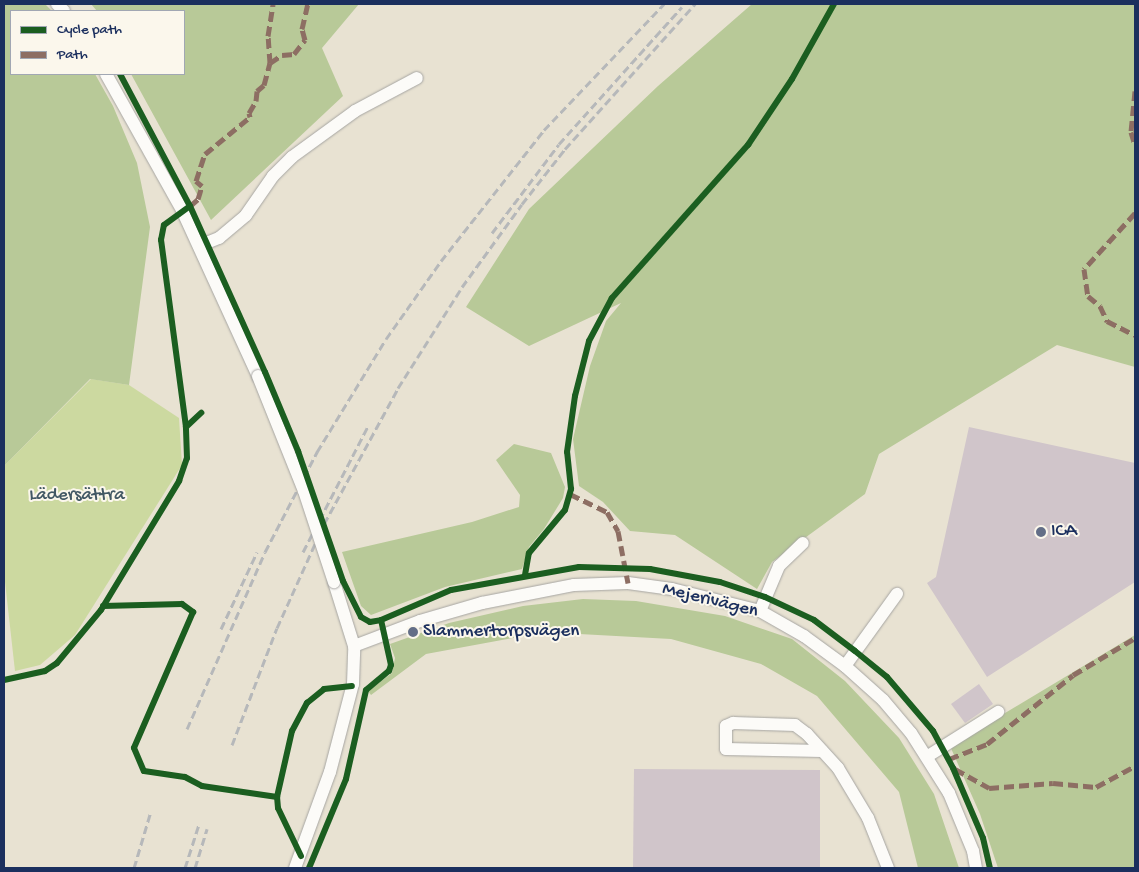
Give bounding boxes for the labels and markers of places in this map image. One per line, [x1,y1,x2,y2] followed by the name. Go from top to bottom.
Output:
[1051,521,1077,543] place label: ICA
[1035,526,1047,538] marker: ICA
[423,621,579,643] place label: Slammertorpsvägen
[407,626,419,638] marker: Slammertorpsvägen

